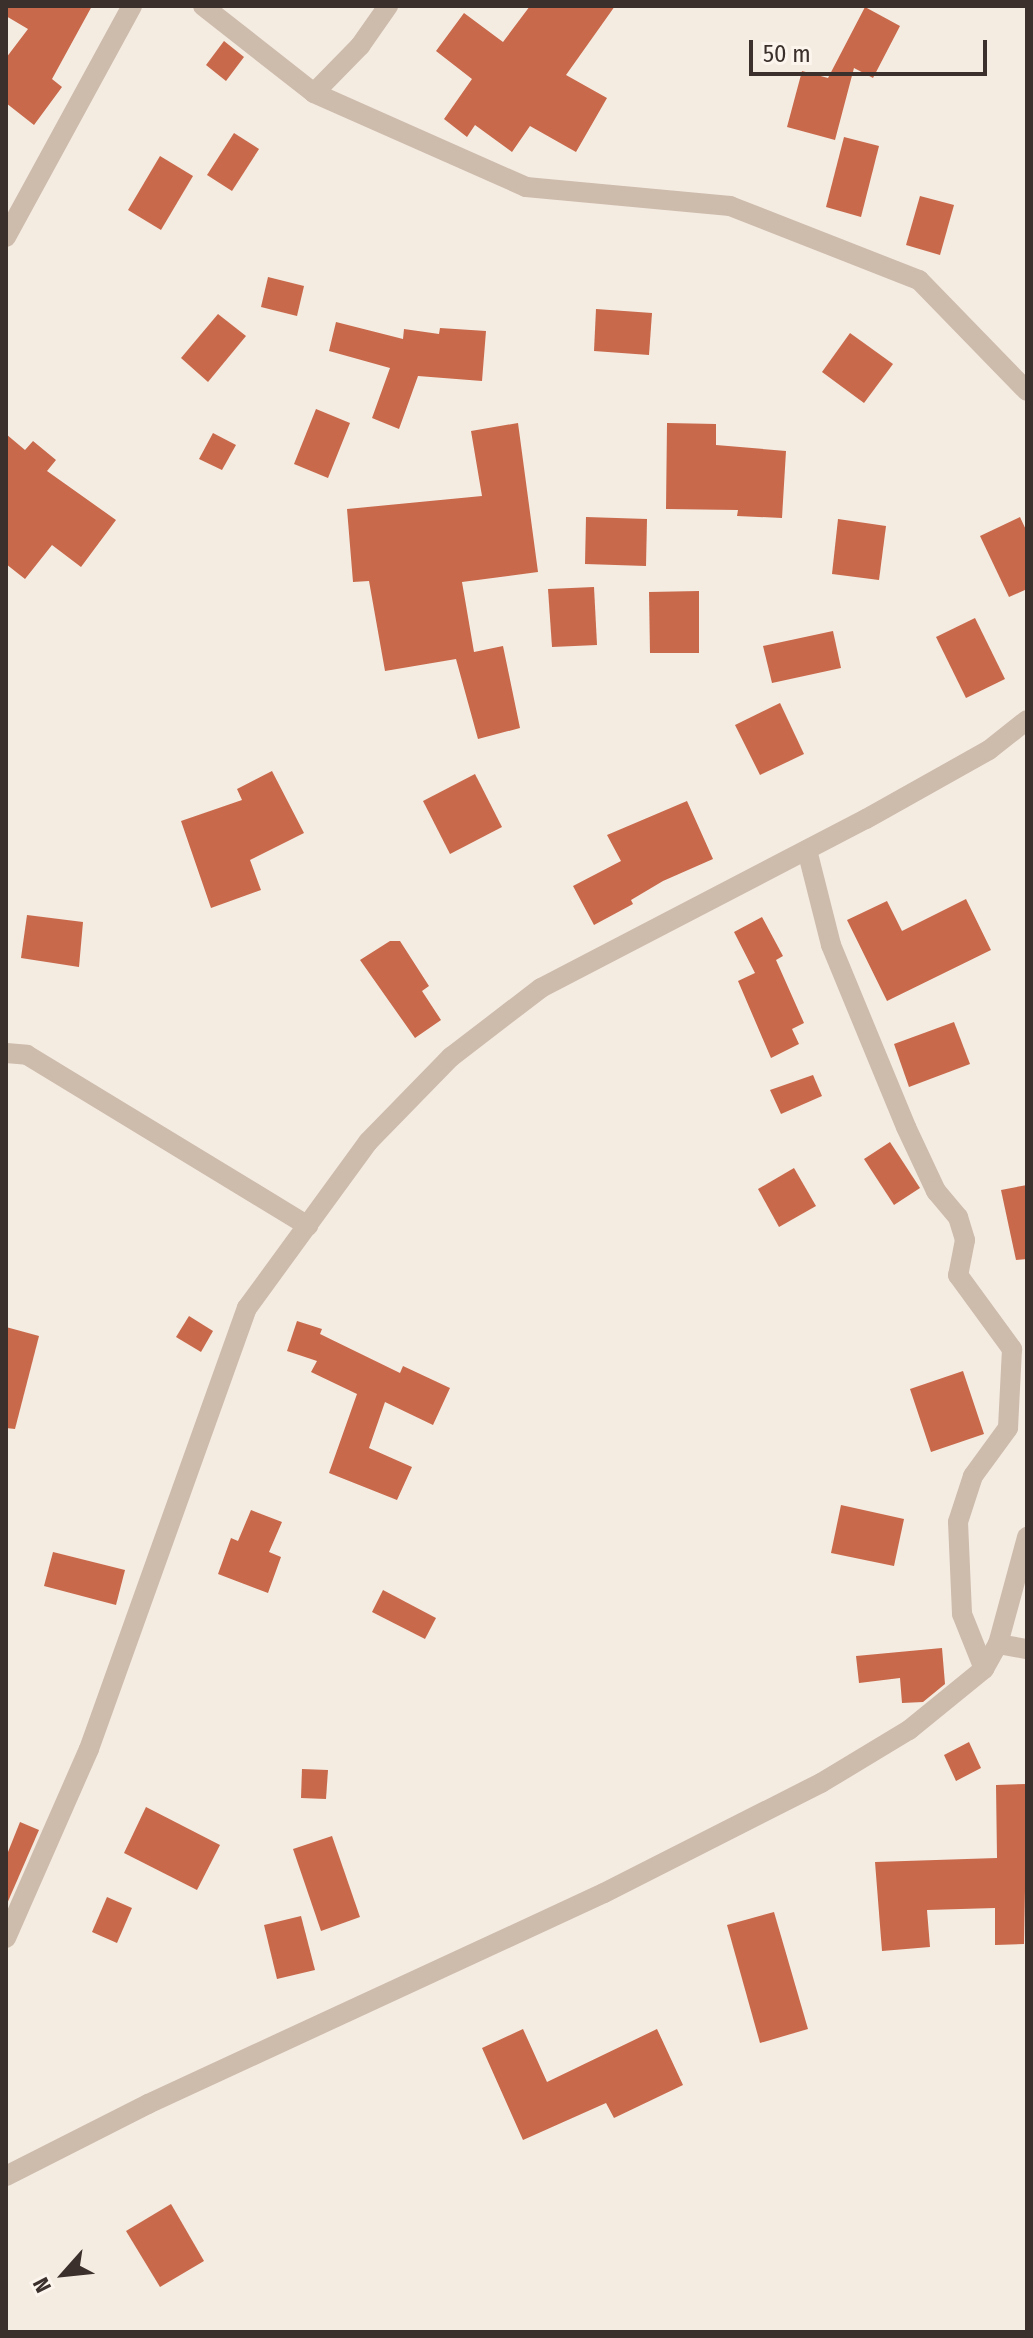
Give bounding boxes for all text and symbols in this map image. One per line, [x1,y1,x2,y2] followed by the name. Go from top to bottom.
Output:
[753,24,991,74] scale bar
[763,40,811,68] text: 50 m
[24,2234,104,2314] north arrow
[27,2273,57,2297] text: N

